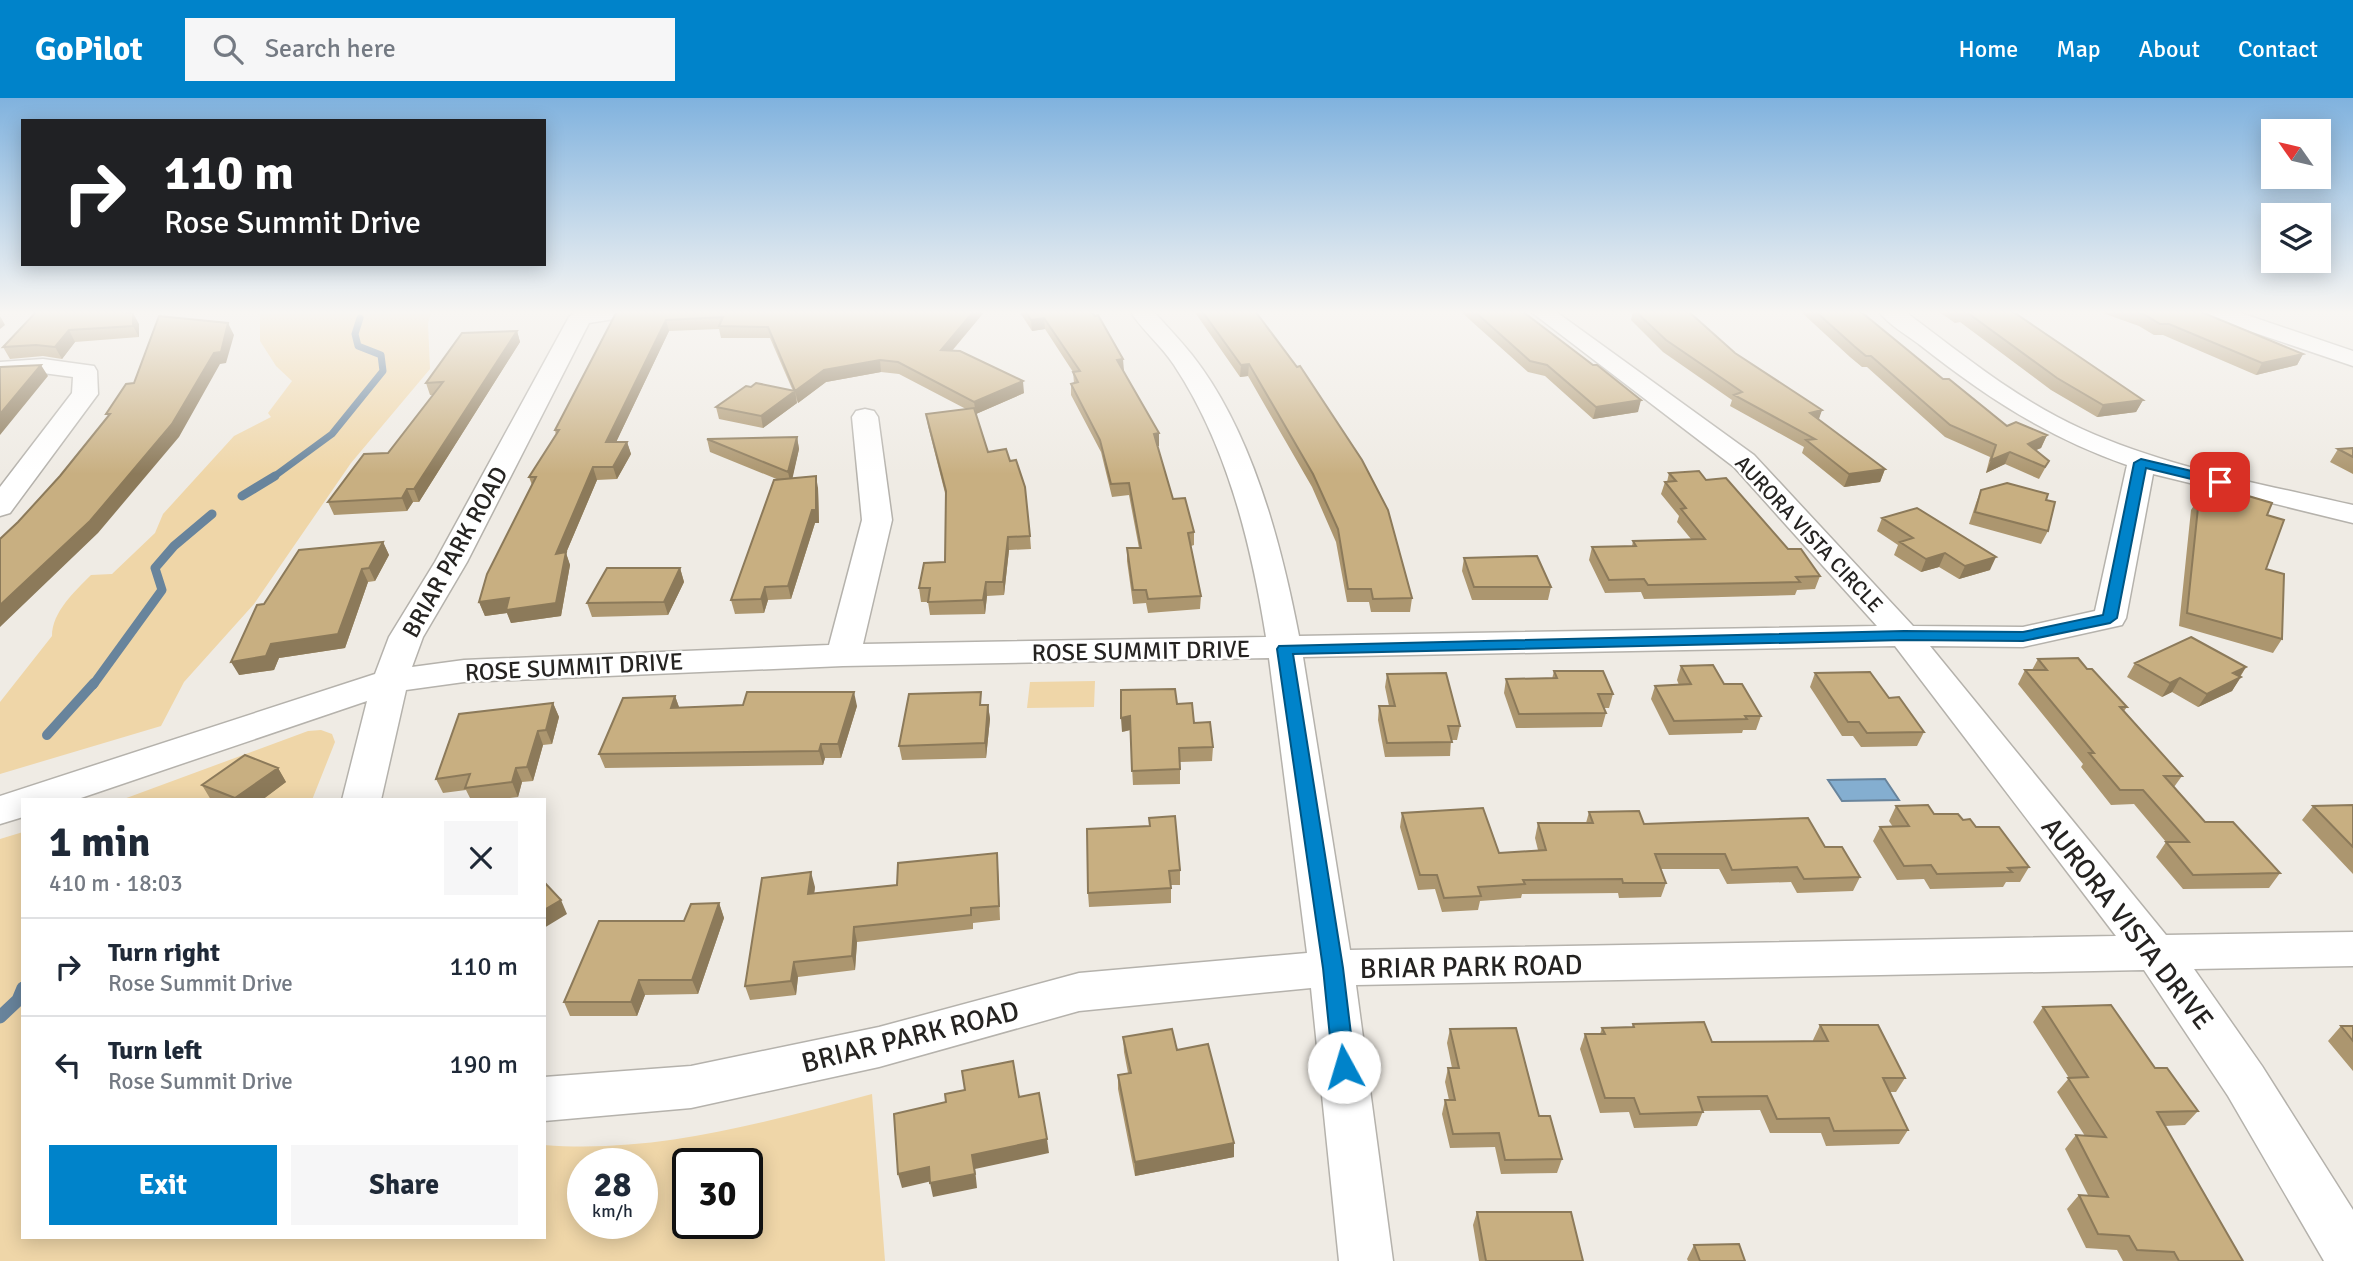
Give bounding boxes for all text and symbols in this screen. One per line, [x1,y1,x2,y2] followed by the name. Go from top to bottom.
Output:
[185,18,675,81] search box
[35,29,143,70] text: GoPilot
[209,30,247,68] icon: search
[265,33,396,65] text: Search here
[1958,34,2018,64] text: Home
[2056,34,2101,64] text: Map
[2139,34,2200,64] text: About
[2238,34,2318,64] text: Contact
[2261,119,2331,189] north arrow
[2261,119,2331,273] map controls
[164,143,294,203] text: 110 m
[49,147,140,238] icon: right
[164,203,421,242] text: Rose Summit Drive
[2261,203,2331,273] button: layers
[1730,450,1888,618] street label: AURORA VISTA CIRCLE
[2190,452,2250,512] pin
[396,461,514,643] street label: BRIAR PARK ROAD
[2201,463,2239,501] icon: arrive
[1031,634,1251,668] street label: ROSE SUMMIT DRIVE
[464,646,684,688] street label: ROSE SUMMIT DRIVE
[2034,811,2221,1036] street label: AURORA VISTA DRIVE
[49,817,150,868] text: 1 min
[444,821,518,895] button: close
[49,869,183,898] text: 410 m · 18:03
[108,937,220,969] text: Turn right
[49,948,87,986] icon: right
[1359,948,1583,986] street label: BRIAR PARK ROAD
[449,951,518,983] text: 110 m
[108,969,293,998] text: Rose Summit Drive
[798,994,1022,1080] street label: BRIAR PARK ROAD
[1307,1030,1381,1104] position arrow
[108,1035,202,1067] text: Turn left
[49,1046,87,1084] icon: left
[449,1049,518,1081] text: 190 m
[108,1067,293,1096] text: Rose Summit Drive
[49,1145,277,1225] button: Exit
[291,1145,518,1225] button: Share
[672,1148,763,1239] speed limit sign: 30
[594,1163,631,1206] text: 28
[592,1200,633,1222] text: km/h

